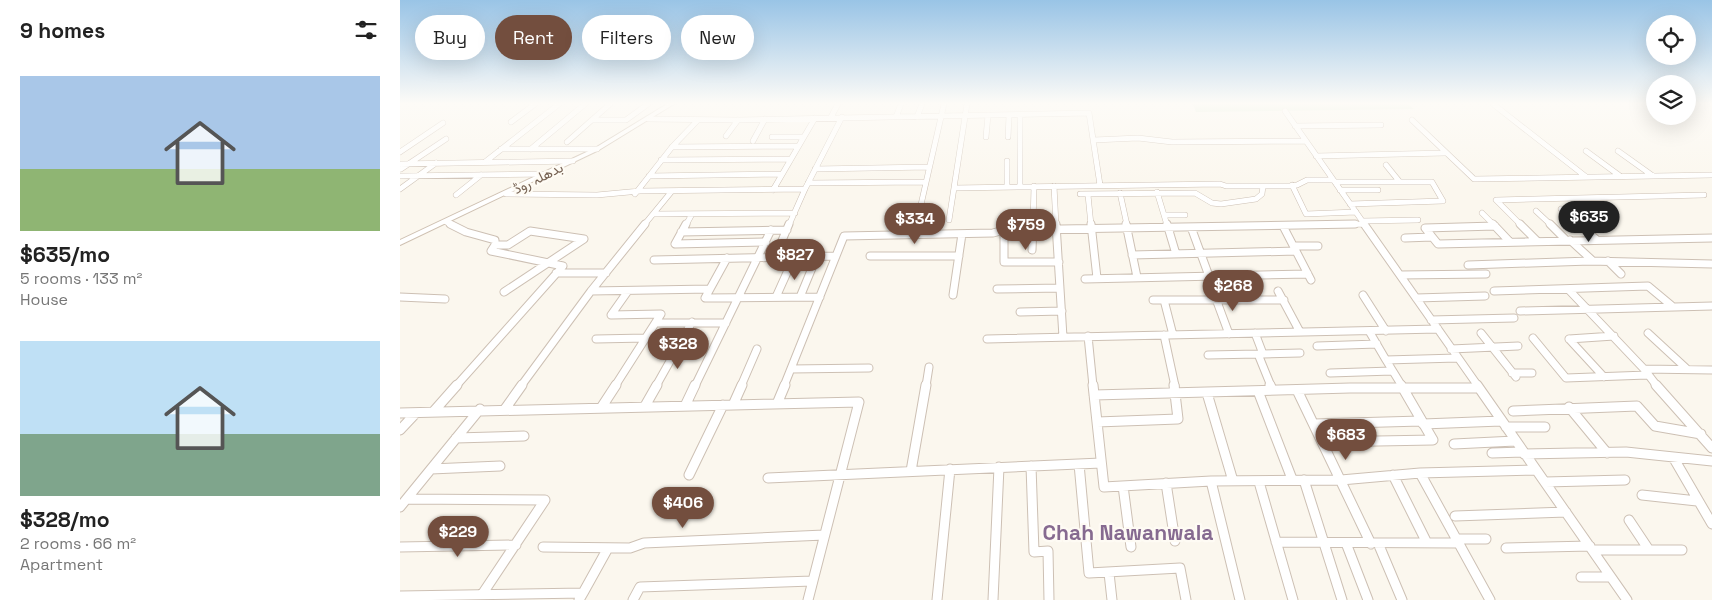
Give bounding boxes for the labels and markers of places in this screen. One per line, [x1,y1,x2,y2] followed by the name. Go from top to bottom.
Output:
[1559,200,1619,243] pin: $635
[885,202,945,245] pin: $334
[996,208,1056,251] pin: $759
[765,238,825,281] pin: $827
[1203,270,1263,312] pin: $268
[648,328,708,370] pin: $328
[1316,418,1376,461] pin: $683
[653,486,713,529] pin: $406
[428,516,488,558] pin: $229

